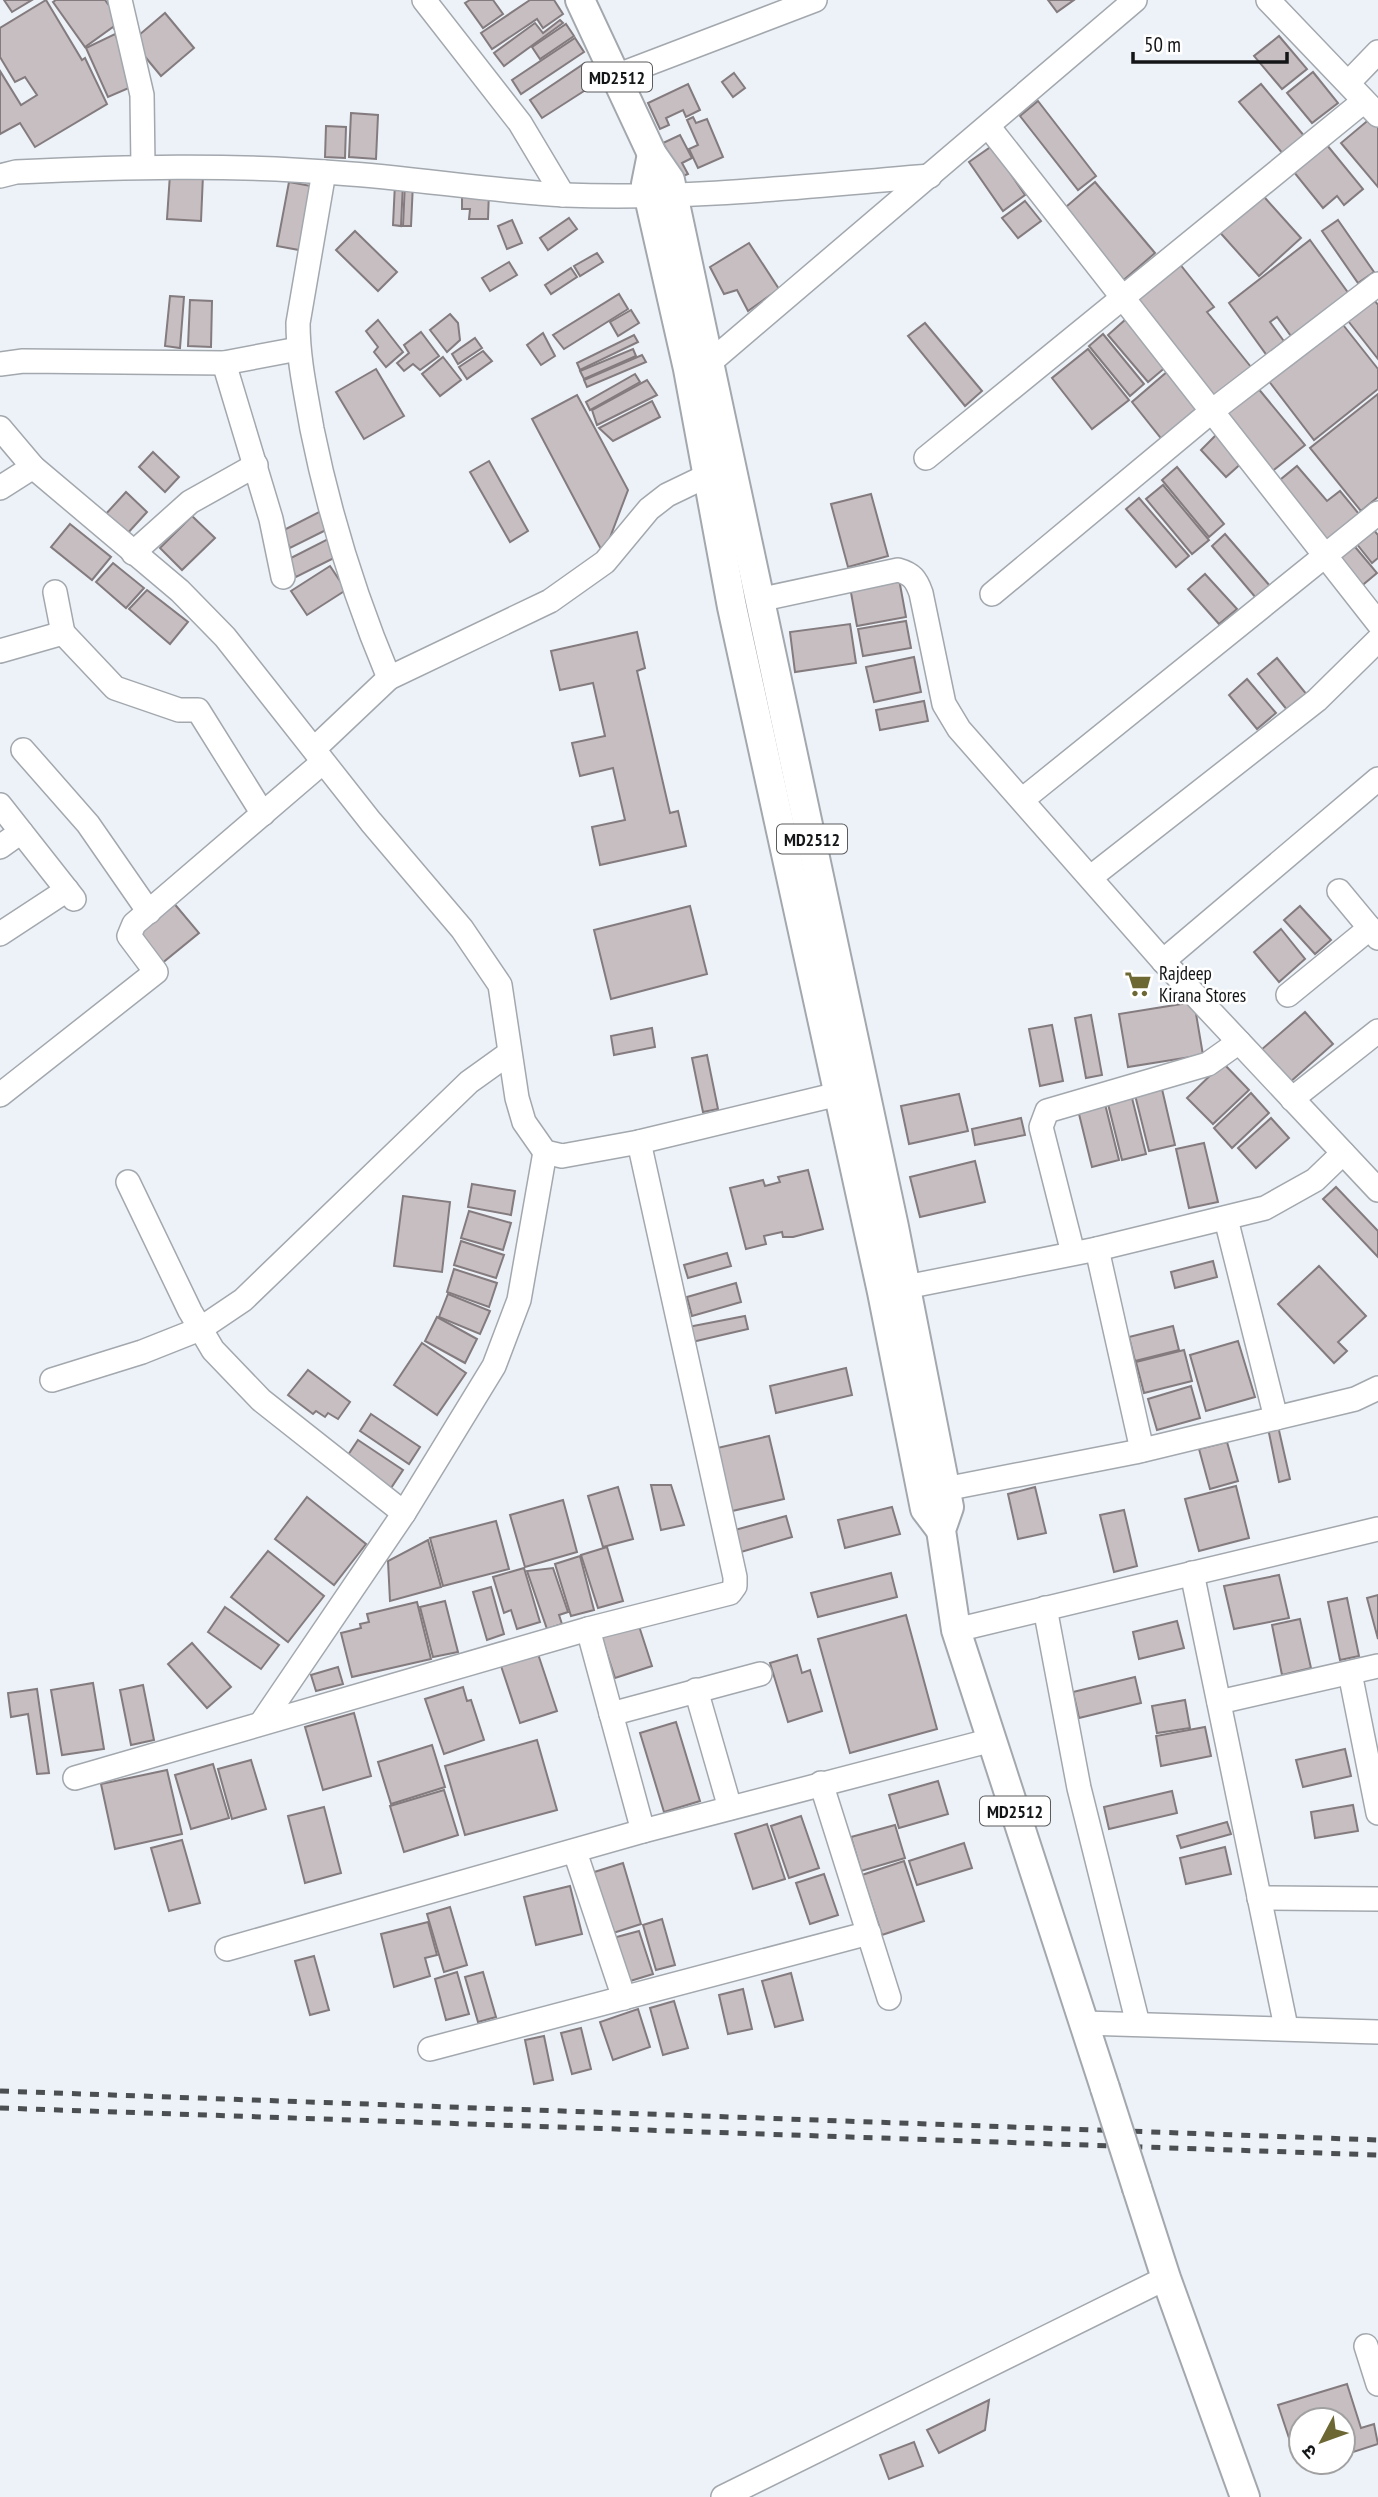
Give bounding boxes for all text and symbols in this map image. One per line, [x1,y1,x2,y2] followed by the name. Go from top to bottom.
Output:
[1133,21,1287,65] scale bar
[1144,31,1181,58] text: 50 m
[582,62,652,92] road number: MD2512
[777,824,847,854] road number: MD2512
[1159,961,1246,1007] place label: Rajdeep Kirana Stores
[1123,969,1153,999] supermarket icon: Rajdeep Kirana Stores
[980,1797,1050,1826] road number: MD2512
[1287,2406,1357,2476] north arrow
[1296,2439,1322,2464] text: उ

